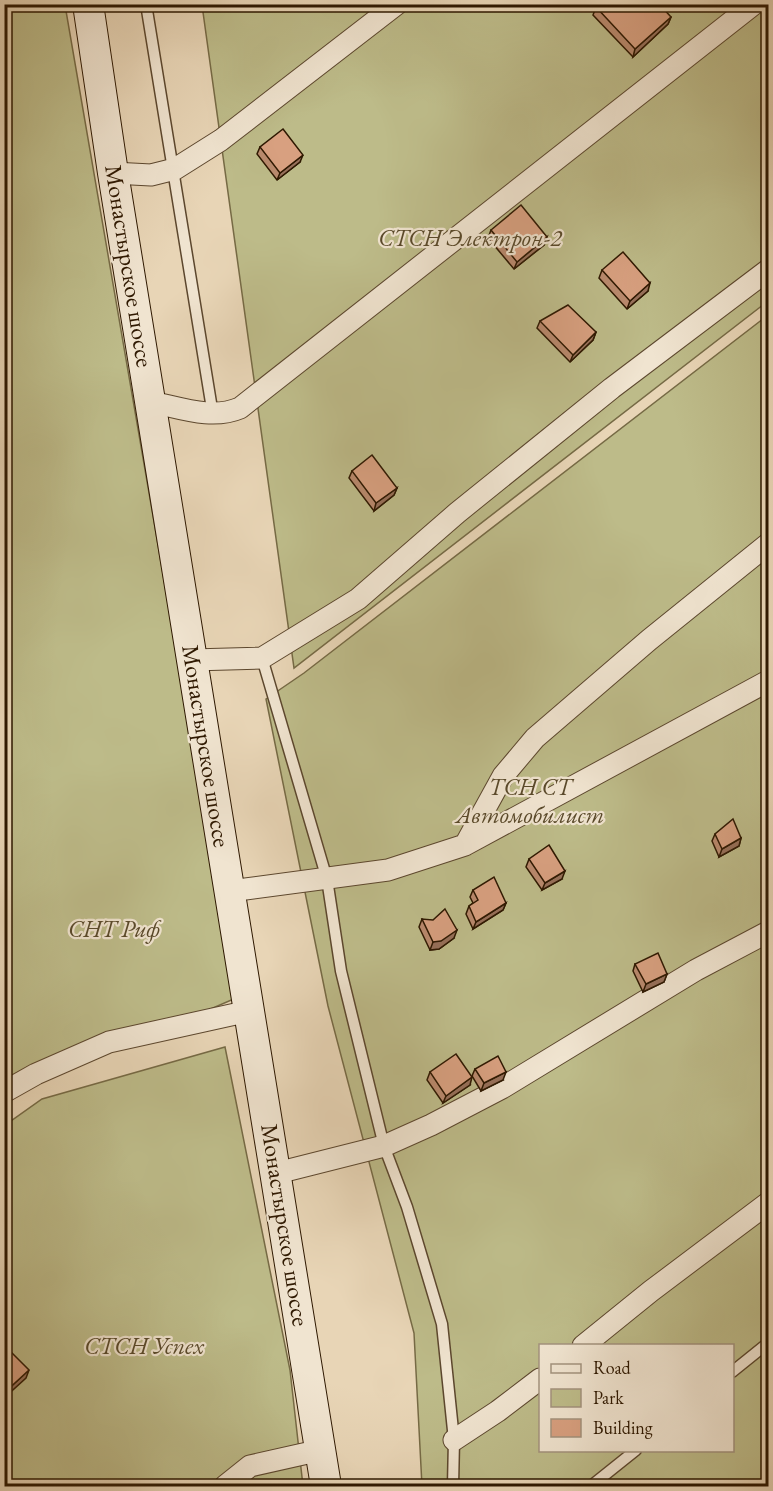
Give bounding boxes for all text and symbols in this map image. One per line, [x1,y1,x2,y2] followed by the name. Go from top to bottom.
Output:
[98,162,161,369] street label: Монастырское шоссе
[378,222,563,253] park label: СТСН Электрон-2
[175,642,238,849] street label: Монастырское шоссе
[454,771,604,830] park label: ТСН СТ Автомобилист
[68,913,162,944] park label: СНТ Риф
[254,1121,317,1328] street label: Монастырское шоссе
[84,1330,205,1361] park label: СТСН Успех
[539,1344,734,1452] legend
[593,1356,632,1379] text: Road
[593,1386,624,1409] text: Park
[593,1416,653,1439] text: Building

